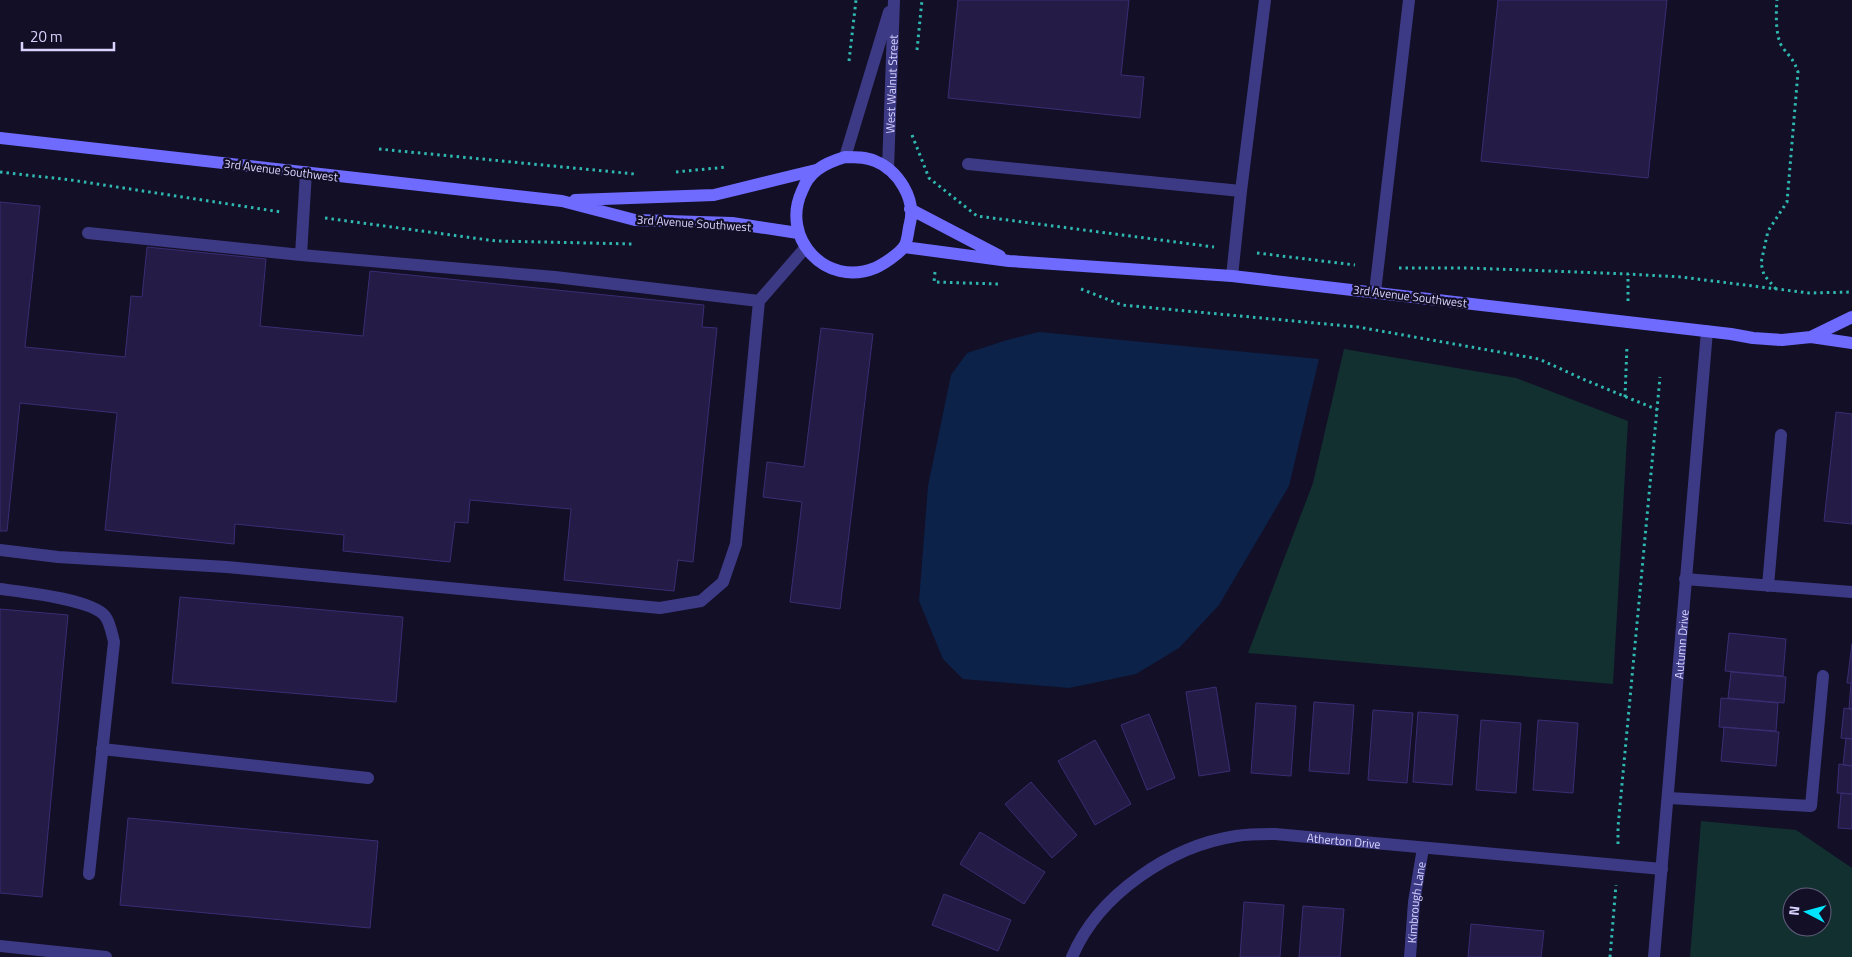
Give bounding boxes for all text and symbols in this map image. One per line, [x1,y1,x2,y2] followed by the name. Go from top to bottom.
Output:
[22,20,115,52] scale bar
[30,25,63,48] text: 20 m
[880,34,902,134] street label: West Walnut Street
[223,154,340,187] street label: 3rd Avenue Southwest
[636,210,753,237] street label: 3rd Avenue Southwest
[1352,280,1469,313] street label: 3rd Avenue Southwest
[1669,609,1693,680] street label: Autumn Drive
[1306,827,1381,853] street label: Atherton Drive
[1402,860,1430,944] street label: Kimbrough Lane
[1782,887,1832,937] north arrow
[1783,905,1805,917] text: N

